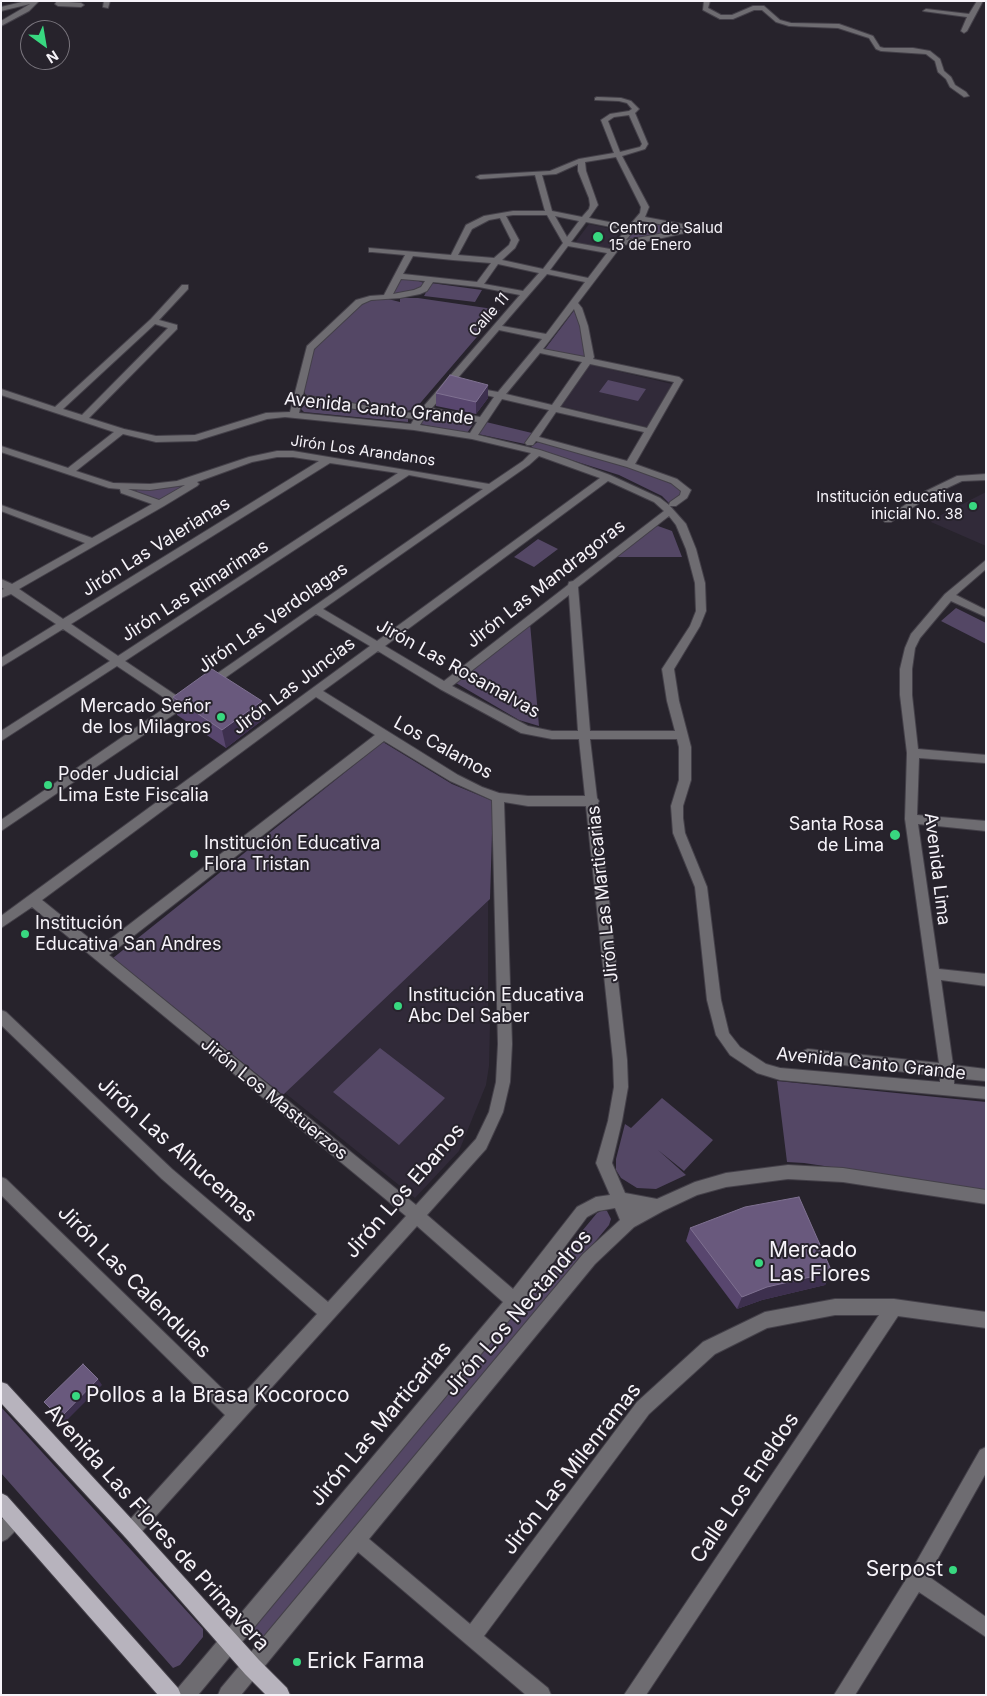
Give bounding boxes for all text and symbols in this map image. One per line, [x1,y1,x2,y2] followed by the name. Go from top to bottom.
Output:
[20,20,70,70] north arrow
[44,47,62,67] text: N
[609,219,723,254] place label: Centro de Salud 15 de Enero
[591,230,605,244] marker: Centro de Salud 15 de Enero
[465,290,513,340] street label: Calle 11
[283,388,475,430] street label: Avenida Canto Grande
[289,432,437,470] street label: Jirón Los Arandanos
[816,488,963,523] place label: Institución educativa inicial No. 38
[78,493,234,601] street label: Jirón Las Valerianas
[967,500,979,512] marker: Institución educativa inicial No. 38
[462,515,630,653] street label: Jirón Las Mandragoras
[117,535,273,647] street label: Jirón Las Rimarimas
[194,558,352,678] street label: Jirón Las Verdolagas
[372,615,544,723] street label: Jirón Las Rosamalvas
[228,633,360,739] street label: Jirón Las Juncias
[80,696,211,739] place label: Mercado Señor de los Milagros
[215,711,227,723] marker: Mercado Señor de los Milagros
[390,712,496,784] street label: Los Calamos
[58,764,209,806] place label: Poder Judicial Lima Este Fiscalia
[42,779,54,791] marker: Poder Judicial Lima Este Fiscalia
[583,805,623,983] street label: Jirón Las Marticarias
[919,812,955,926] street label: Avenida Lima
[789,814,884,856] place label: Santa Rosa de Lima
[888,828,902,842] marker: Santa Rosa de Lima
[204,833,380,876] place label: Institución Educativa Flora Tristan
[188,848,200,860] marker: Institución Educativa Flora Tristan
[35,913,221,956] place label: Institución Educativa San Andres
[19,928,31,940] marker: Institución Educativa San Andres
[408,985,584,1028] place label: Institución Educativa Abc Del Saber
[392,1000,404,1012] marker: Institución Educativa Abc Del Saber
[196,1033,352,1165] street label: Jirón Los Mastuerzos
[775,1043,967,1085] street label: Avenida Canto Grande
[92,1072,262,1228] street label: Jirón Las Alhucemas
[340,1118,470,1264] street label: Jirón Los Ebanos
[52,1200,216,1364] street label: Jirón Las Calendulas
[439,1225,597,1401] street label: Jirón Los Nectandros
[769,1238,871,1288] place label: Mercado Las Flores
[753,1257,765,1269] marker: Mercado Las Flores
[305,1336,457,1512] street label: Jirón Las Marticarias
[497,1378,647,1560] street label: Jirón Las Milenramas
[86,1383,350,1409] place label: Pollos a la Brasa Kocoroco
[70,1390,82,1402] marker: Pollos a la Brasa Kocoroco
[39,1399,275,1657] street label: Avenida Las Flores de Primavera
[685,1408,805,1568] street label: Calle Los Eneldos
[866,1557,943,1583] place label: Serpost
[947,1564,959,1576] marker: Serpost
[307,1649,424,1675] place label: Erick Farma
[291,1656,303,1668] marker: Erick Farma

